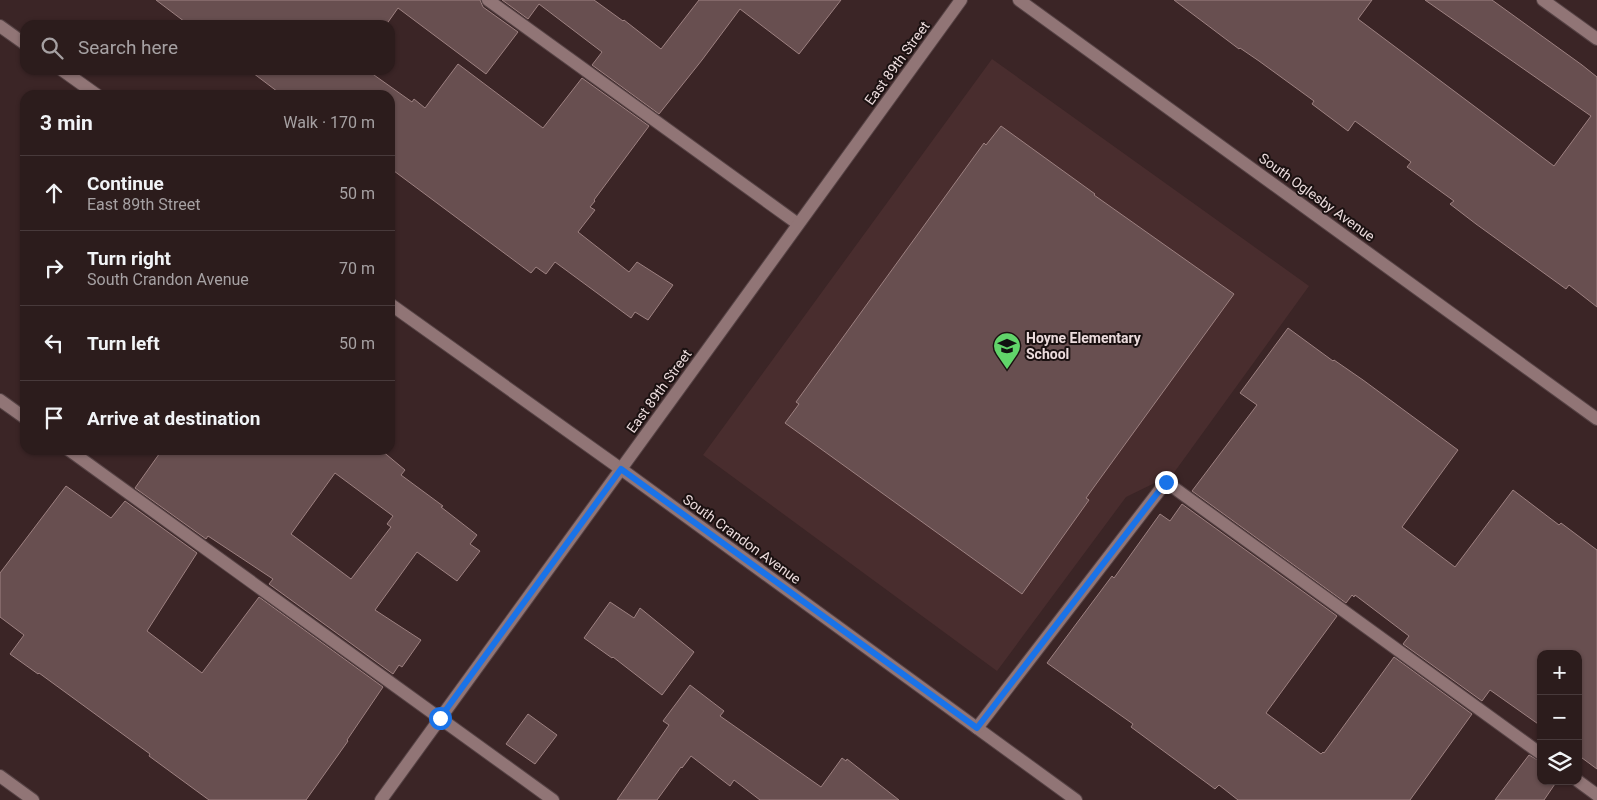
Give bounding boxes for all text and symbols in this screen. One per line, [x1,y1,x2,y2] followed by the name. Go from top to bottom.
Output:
[861,18,933,108] street label: East 89th Street
[20,20,395,75] search box
[38,34,66,62] icon: search
[78,36,178,59] text: Search here
[40,111,93,135] text: 3 min
[283,113,375,132] text: Walk · 170 m
[1256,150,1378,244] street label: South Oglesby Avenue
[87,172,164,195] text: Continue
[40,179,68,207] icon: ahead
[339,184,375,203] text: 50 m
[87,195,200,214] text: East 89th Street
[87,247,171,270] text: Turn right
[40,254,68,282] icon: right
[339,259,375,278] text: 70 m
[87,270,249,289] text: South Crandon Avenue
[40,329,68,357] icon: left
[1026,330,1142,362] place label: Hoyne Elementary School
[992,331,1022,370] school or university icon: Hoyne Elementary School
[87,332,160,355] text: Turn left
[339,334,375,353] text: 50 m
[623,346,695,436] street label: East 89th Street
[40,404,68,432] icon: arrive
[87,407,260,430] text: Arrive at destination
[1155,471,1178,494] route end
[680,491,804,587] street label: South Crandon Avenue
[1537,650,1582,785] map controls
[1537,650,1582,695] button: +
[1537,695,1582,740] button: −
[429,707,452,730] route start
[1537,740,1582,785] button: layers

